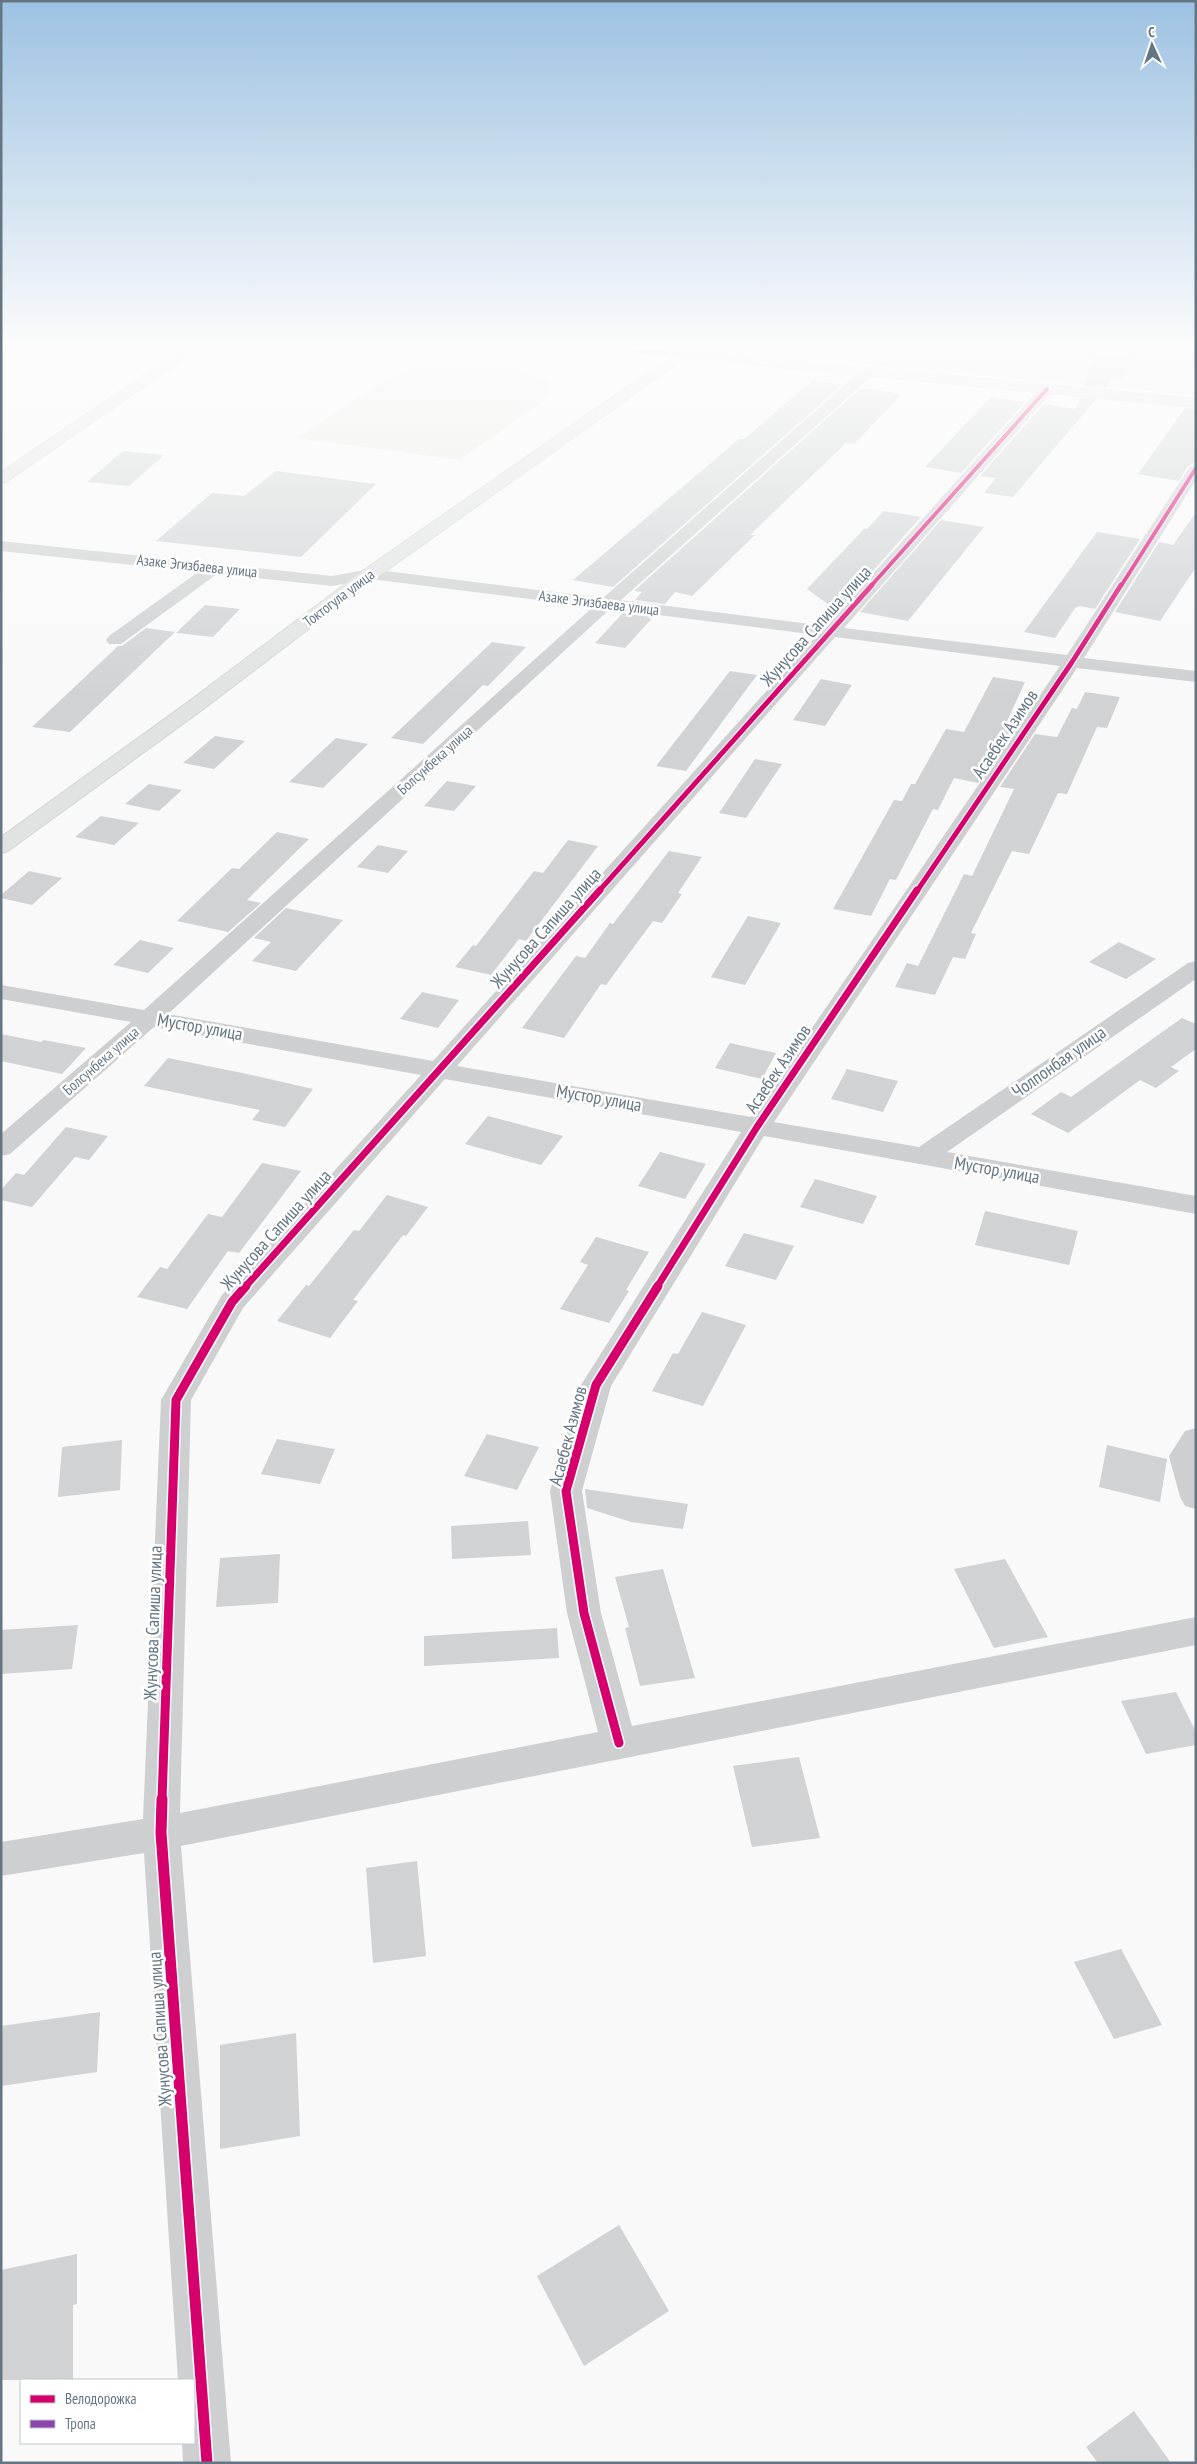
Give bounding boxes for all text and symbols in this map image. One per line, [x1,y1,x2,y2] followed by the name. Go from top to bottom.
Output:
[1127,20,1177,70] north arrow
[1148,23,1156,41] text: С
[136,550,258,581] street label: Азаке Эгизбаева улица
[755,560,876,692] street label: Жунусова Сапиша улица
[299,565,378,631] street label: Токтогула улица
[538,586,660,619] street label: Азаке Эгизбаева улица
[967,685,1043,782] street label: Асаебек Азимов
[393,721,476,798] street label: Болсунбека улица
[485,862,606,994] street label: Жунусова Сапиша улица
[156,1008,245,1045] street label: Мустор улица
[740,1020,816,1117] street label: Асаебек Азимов
[1007,1021,1110,1102] street label: Чолпонбая улица
[59,1022,143,1099] street label: Болсунбека улица
[555,1079,644,1116] street label: Мустор улица
[953,1151,1042,1188] street label: Мустор улица
[215,1164,336,1296] street label: Жунусова Сапиша улица
[543,1384,592,1488] street label: Асаебек Азимов
[138,1545,167,1702] street label: Жунусова Сапиша улица
[143,1951,176,2108] street label: Жунусова Сапиша улица
[20,2379,195,2444] legend
[65,2389,136,2408] text: Велодорожка
[65,2414,96,2433] text: Тропа

